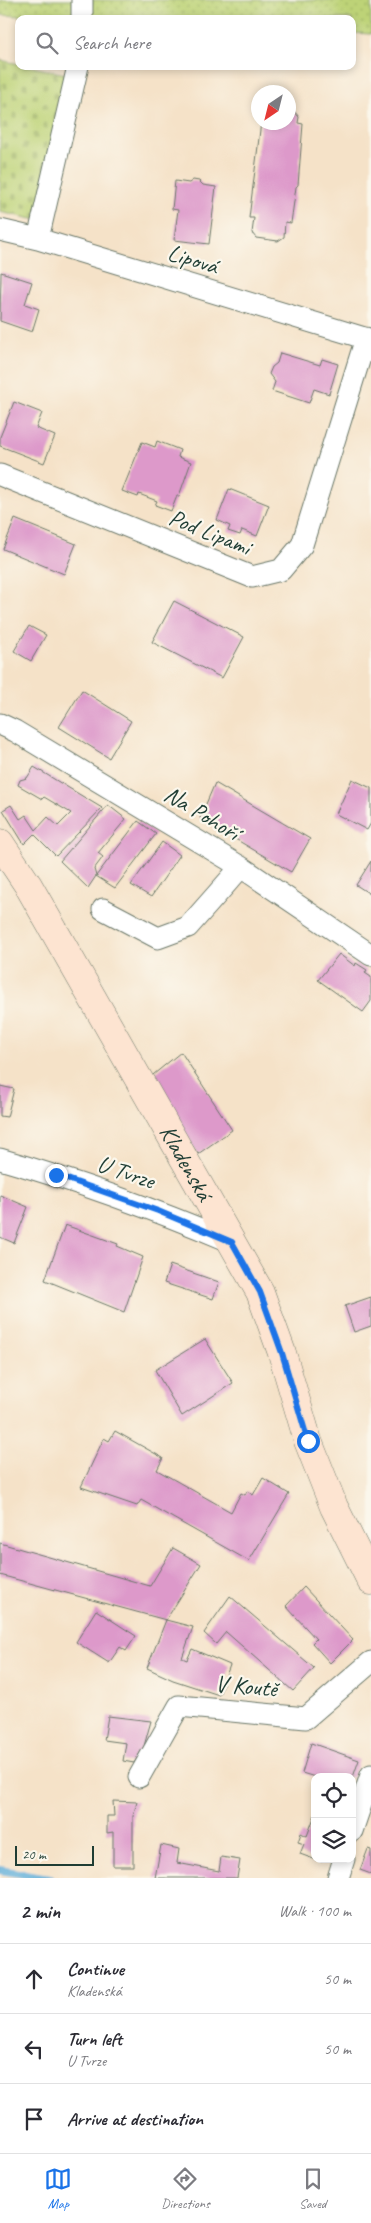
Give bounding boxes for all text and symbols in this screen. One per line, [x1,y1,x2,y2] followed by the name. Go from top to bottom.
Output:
[15,15,356,70] search box
[33,29,61,57] icon: search
[73,31,150,55] text: Search here
[251,85,296,130] north arrow
[164,237,224,282] street label: Lipová
[165,502,258,563] street label: Pod Lipami
[159,779,249,849] street label: Na Pohoří
[153,1119,221,1208] street label: Kladenská
[93,1148,161,1196] street label: U Tvrze
[45,1164,68,1187] route end
[297,1430,320,1453] route start
[214,1668,281,1704] street label: V Koutě
[311,1773,356,1863] map controls
[311,1773,356,1818] button: locate
[311,1818,356,1863] button: layers
[15,1843,94,1866] scale bar
[22,1846,46,1863] text: 20 m
[20,1898,60,1924] text: 2 min
[279,1901,351,1921] text: Walk · 100 m
[67,1957,124,1981] text: Continue
[20,1965,48,1993] icon: ahead
[324,1969,351,1989] text: 50 m
[67,1981,122,2001] text: Kladenská
[67,2027,122,2051] text: Turn left
[20,2035,48,2063] icon: left
[324,2039,351,2059] text: 50 m
[67,2051,106,2071] text: U Tvrze
[20,2105,48,2133] icon: arrive
[67,2107,203,2131] text: Arrive at destination
[44,2165,72,2212] tab: Map
[161,2165,210,2212] tab: Directions
[299,2165,327,2212] tab: Saved

